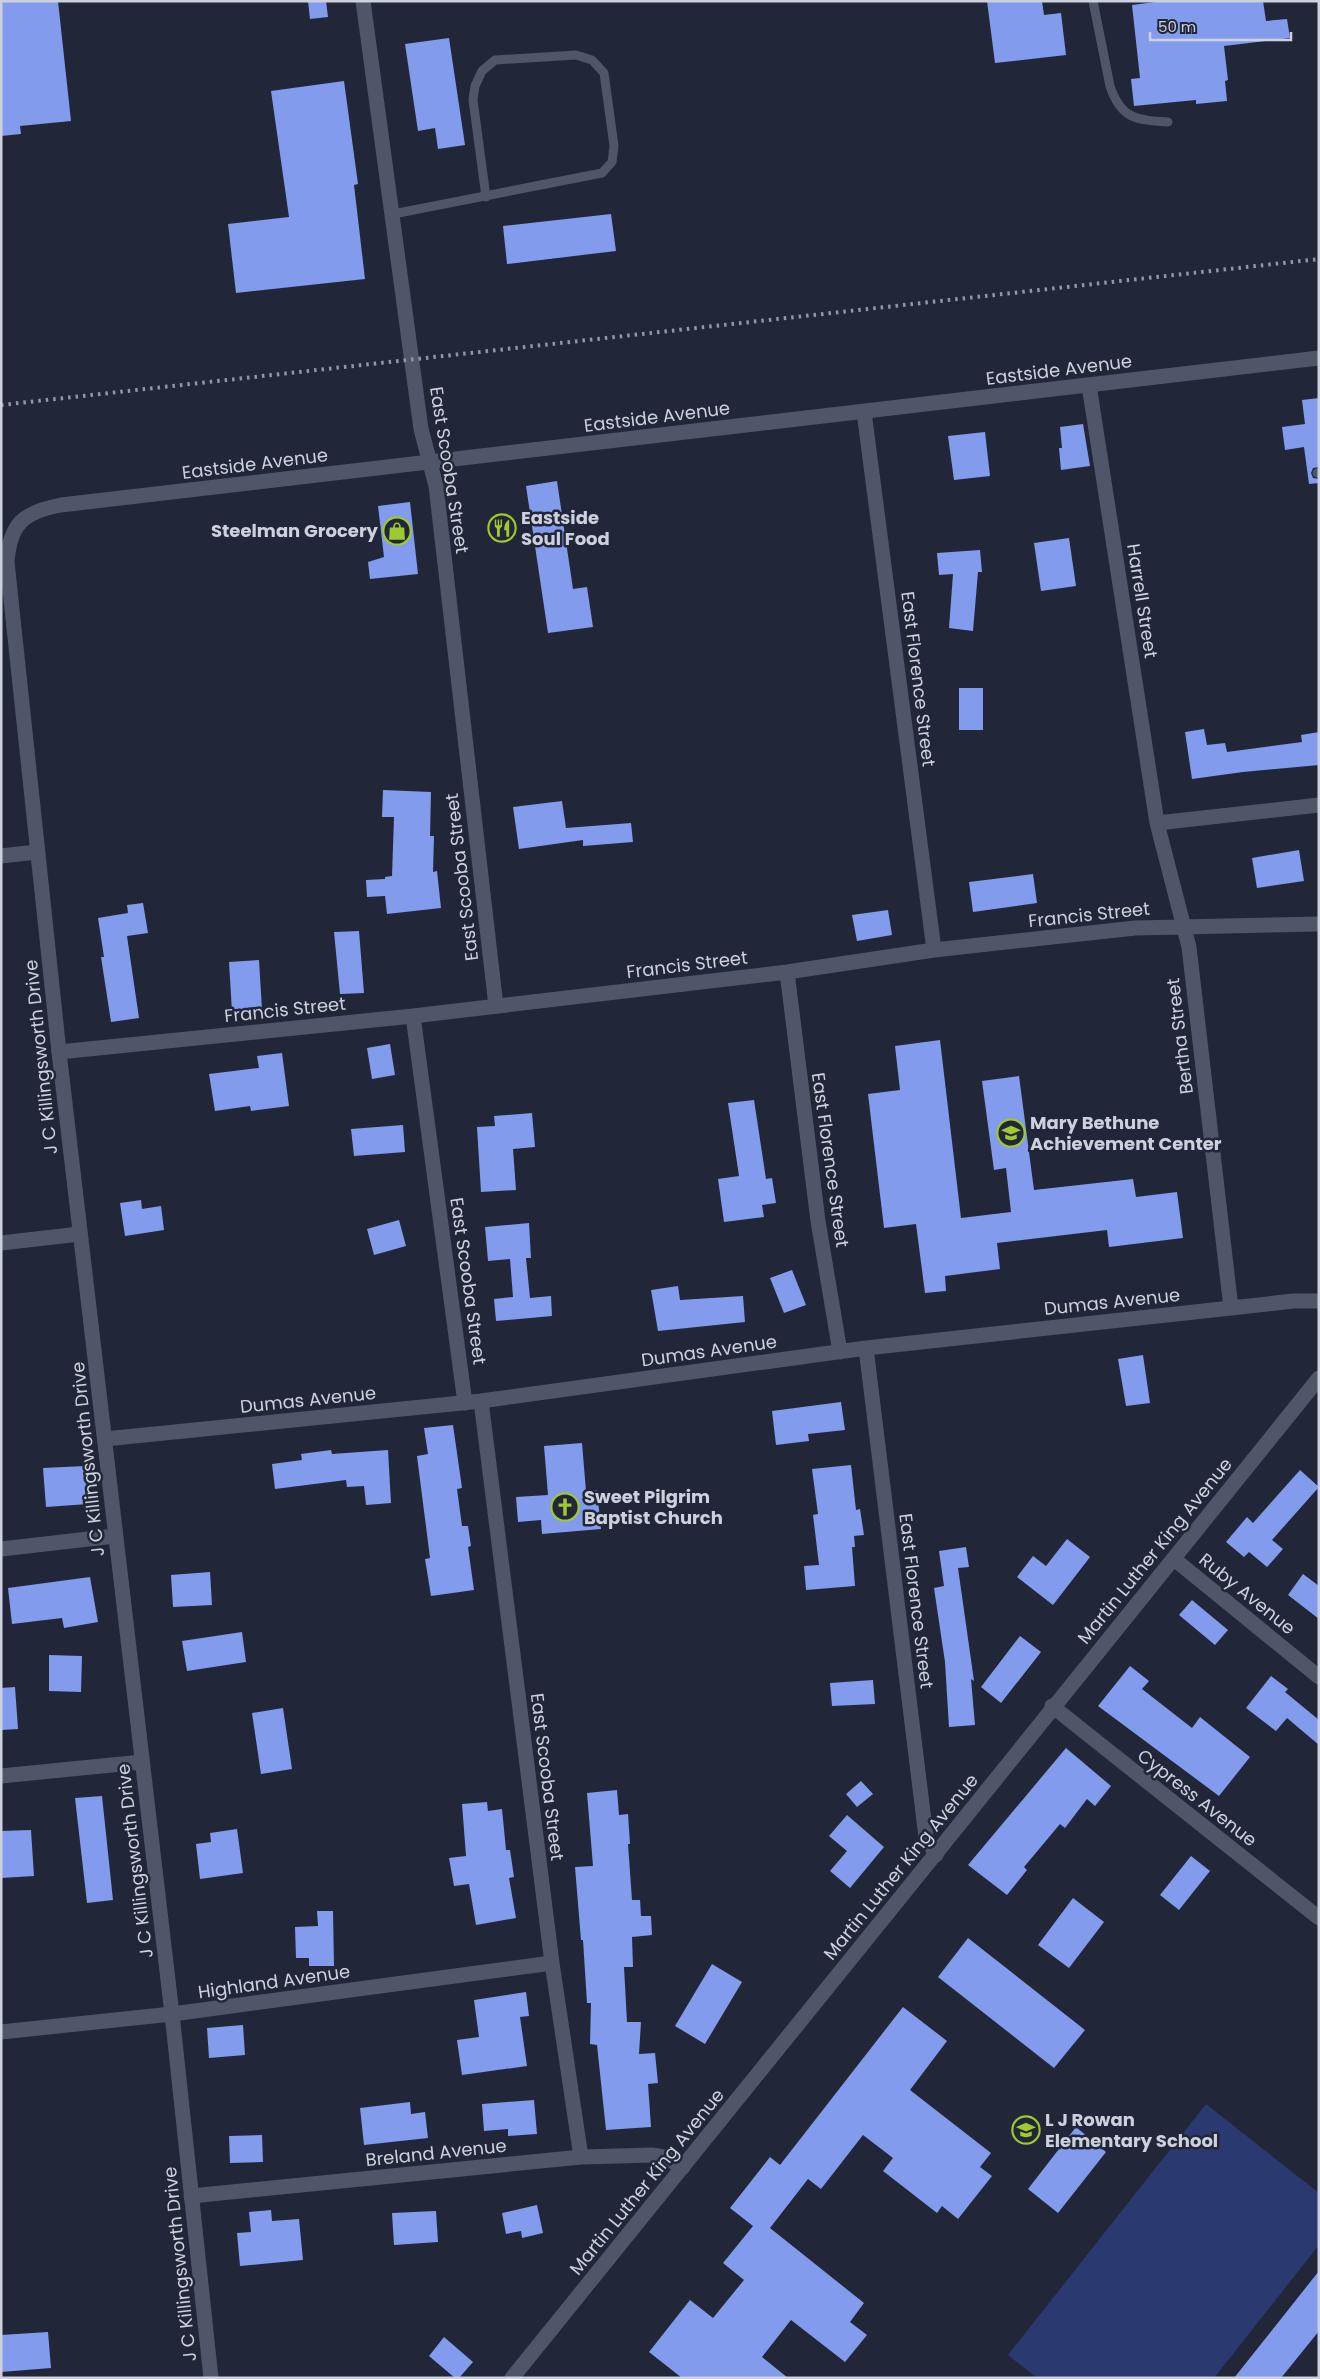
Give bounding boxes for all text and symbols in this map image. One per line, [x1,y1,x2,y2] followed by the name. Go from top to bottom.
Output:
[1150,10,1291,42] scale bar
[1158,16,1196,37] text: 50 m
[985,348,1133,391] street label: Eastside Avenue
[424,385,475,555] street label: East Scooba Street
[583,395,731,438] street label: Eastside Avenue
[181,442,329,485] street label: Eastside Avenue
[521,505,610,551] place label: Eastside Soul Food
[487,513,517,543] restaurant icon: Eastside Soul Food
[382,516,412,546] shop icon: Steelman Grocery
[211,518,379,543] place label: Steelman Grocery
[1121,542,1164,660] street label: Harrell Street
[895,590,942,768] street label: East Florence Street
[439,792,484,962] street label: East Scooba Street
[1027,896,1151,933] street label: Francis Street
[625,945,749,984] street label: Francis Street
[18,958,63,1156] street label: J C Killingsworth Drive
[1160,977,1199,1095] street label: Bertha Street
[223,991,347,1028] street label: Francis Street
[806,1071,855,1249] street label: East Florence Street
[1030,1110,1222,1156] place label: Mary Bethune Achievement Center
[996,1118,1026,1148] school or university icon: Mary Bethune Achievement Center
[444,1196,493,1366] street label: East Scooba Street
[1043,1282,1181,1321] street label: Dumas Avenue
[639,1329,778,1372] street label: Dumas Avenue
[65,1360,110,1558] street label: J C Killingsworth Drive
[239,1380,377,1419] street label: Dumas Avenue
[1072,1452,1238,1649] street label: Martin Luther King Avenue
[584,1484,723,1530] place label: Sweet Pilgrim Baptist Church
[550,1492,580,1522] church icon: Sweet Pilgrim Baptist Church
[893,1512,940,1690] street label: East Florence Street
[1194,1547,1301,1640] street label: Ruby Avenue
[525,1692,570,1862] street label: East Scooba Street
[1132,1743,1262,1852] street label: Cypress Avenue
[110,1762,159,1960] street label: J C Killingsworth Drive
[818,1768,984,1965] street label: Martin Luther King Avenue
[196,1958,352,2005] street label: Highland Avenue
[564,2083,730,2280] street label: Martin Luther King Avenue
[1045,2107,1218,2153] place label: L J Rowan Elementary School
[1011,2115,1041,2145] school or university icon: L J Rowan Elementary School
[364,2133,508,2172] street label: Breland Avenue
[157,2165,202,2363] street label: J C Killingsworth Drive

